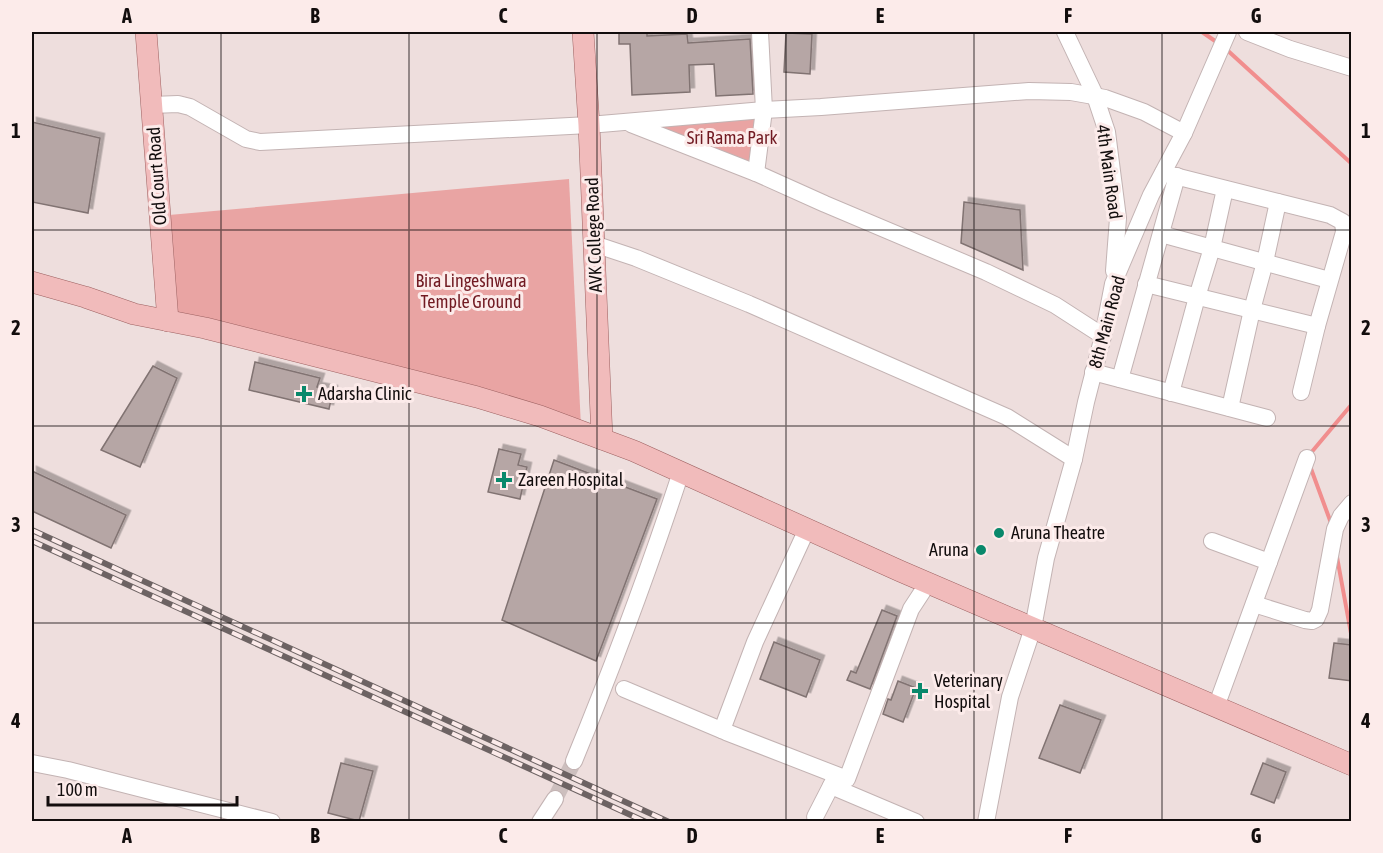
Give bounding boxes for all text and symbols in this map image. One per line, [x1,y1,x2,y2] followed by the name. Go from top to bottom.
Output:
[121,4,132,27] text: A
[310,4,320,27] text: B
[499,4,508,27] text: C
[686,4,698,27] text: D
[876,4,885,27] text: E
[1064,4,1072,27] text: F
[1251,4,1262,27] text: G
[11,119,21,142] text: 1
[1361,119,1371,142] text: 1
[1092,123,1127,220] street label: 4th Main Road
[143,126,170,226] street label: Old Court Road
[687,127,777,148] park label: Sri Rama Park
[581,177,606,293] street label: AVK College Road
[415,270,527,312] park label: Bira Lingeshwara Temple Ground
[1084,273,1129,370] street label: 8th Main Road
[11,316,21,339] text: 2
[1361,316,1371,339] text: 2
[318,383,412,404] place label: Adarsha Clinic
[295,385,313,403] marker: Adarsha Clinic
[518,469,624,490] place label: Zareen Hospital
[495,471,513,489] marker: Zareen Hospital
[11,513,21,536] text: 3
[1361,513,1371,536] text: 3
[1011,522,1105,543] place label: Aruna Theatre
[992,526,1006,540] marker: Aruna Theatre
[929,539,969,560] place label: Aruna
[974,543,988,557] marker: Aruna
[934,670,1003,712] place label: Veterinary Hospital
[911,682,929,700] marker: Veterinary Hospital
[10,709,21,732] text: 4
[1360,709,1371,732] text: 4
[48,769,237,807] scale bar
[57,779,98,800] text: 100 m
[121,824,132,847] text: A
[310,824,320,847] text: B
[499,824,508,847] text: C
[686,824,698,847] text: D
[876,824,885,847] text: E
[1064,824,1072,847] text: F
[1251,824,1262,847] text: G

